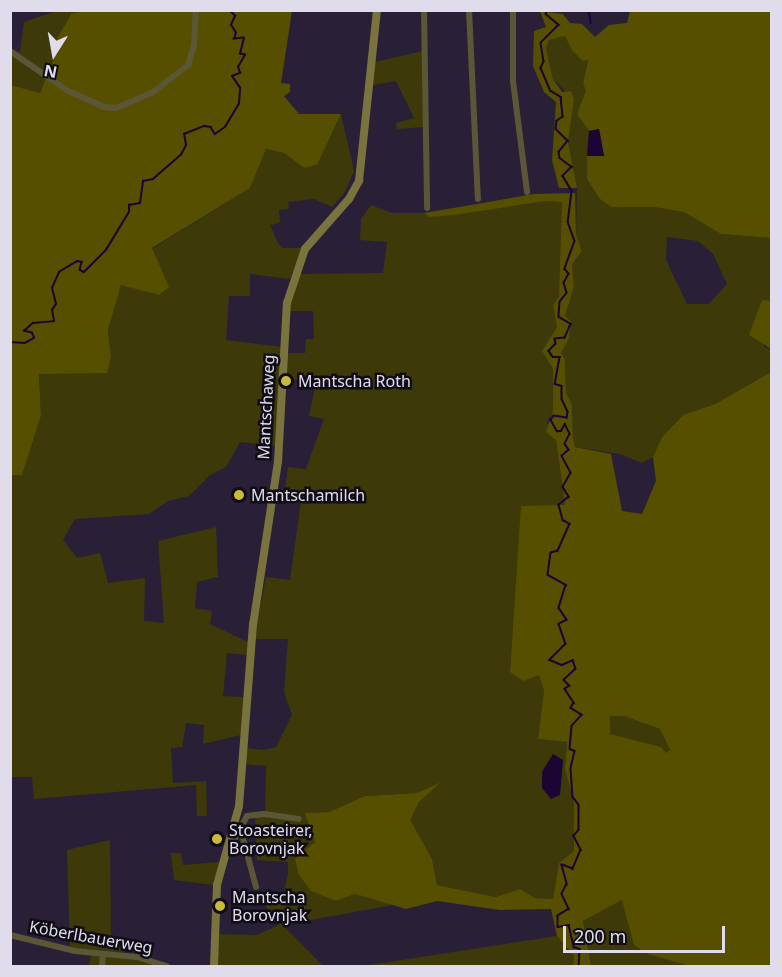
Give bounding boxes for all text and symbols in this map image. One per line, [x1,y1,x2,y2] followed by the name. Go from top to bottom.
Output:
[24,24,84,84] north arrow
[42,60,59,84] text: N
[254,354,278,460] street label: Mantschaweg
[298,371,411,391] place label: Mantscha Roth
[279,374,293,388] marker: Mantscha Roth
[251,485,365,505] place label: Mantschamilch
[232,488,246,502] marker: Mantschamilch
[229,820,312,858] place label: Stoasteirer, Borovnjak
[210,832,224,846] marker: Stoasteirer, Borovnjak
[232,887,307,925] place label: Mantscha Borovnjak
[213,899,227,913] marker: Mantscha Borovnjak
[566,914,728,952] scale bar
[28,917,154,957] street label: Köberlbauerweg
[574,924,626,948] text: 200 m

